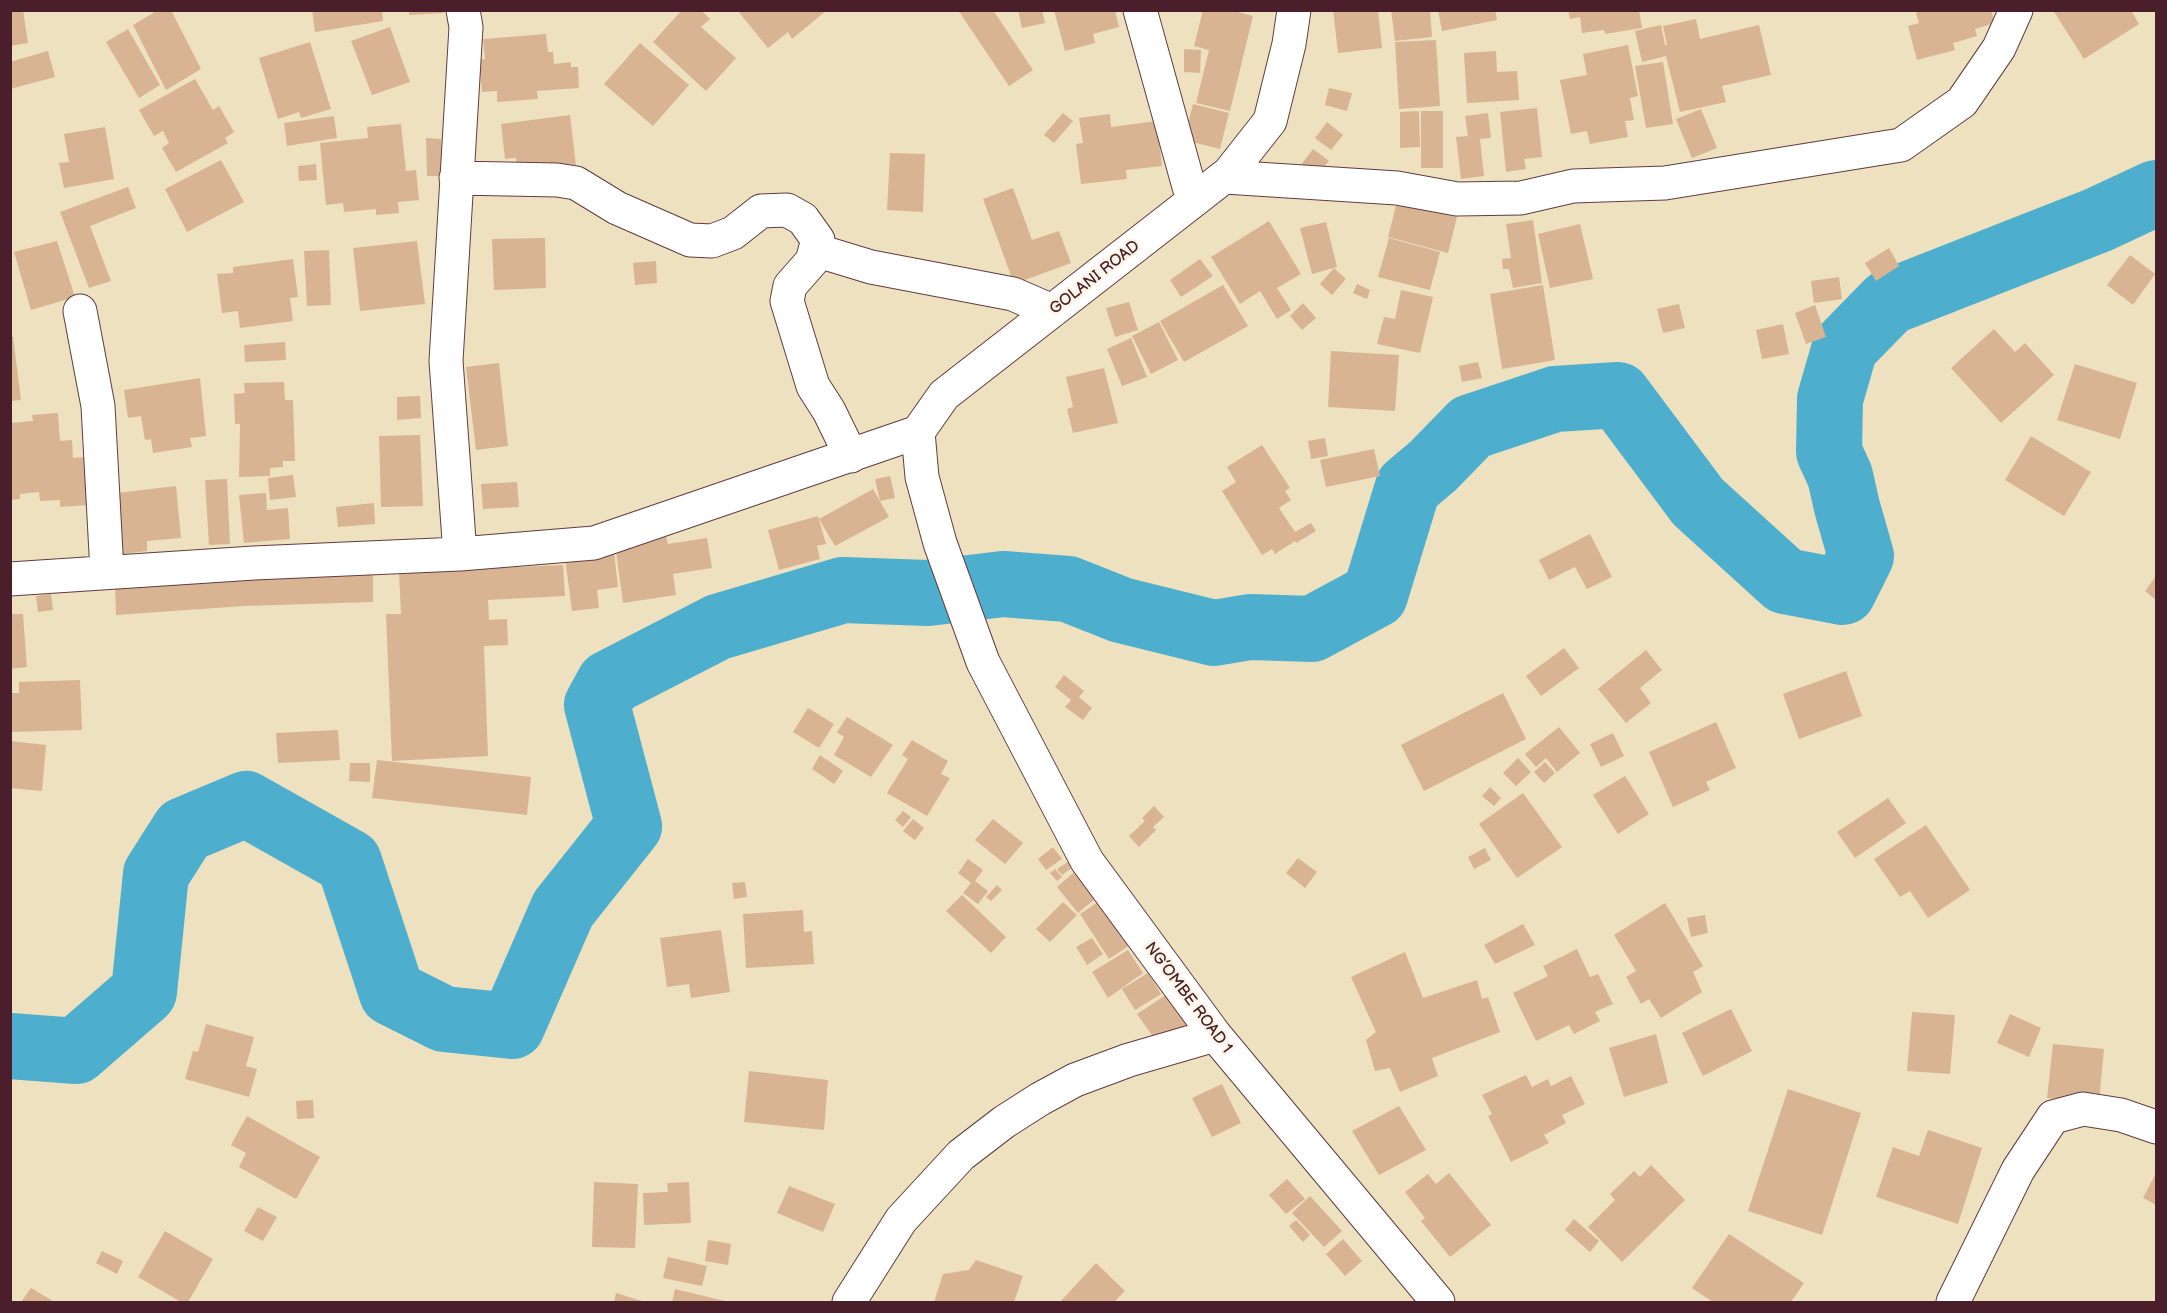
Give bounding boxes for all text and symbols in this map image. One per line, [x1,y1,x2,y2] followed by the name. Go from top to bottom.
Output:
[1046,237,1144,319] street label: GOLANI ROAD
[1140,939,1236,1057] street label: NG’OMBE ROAD 1

